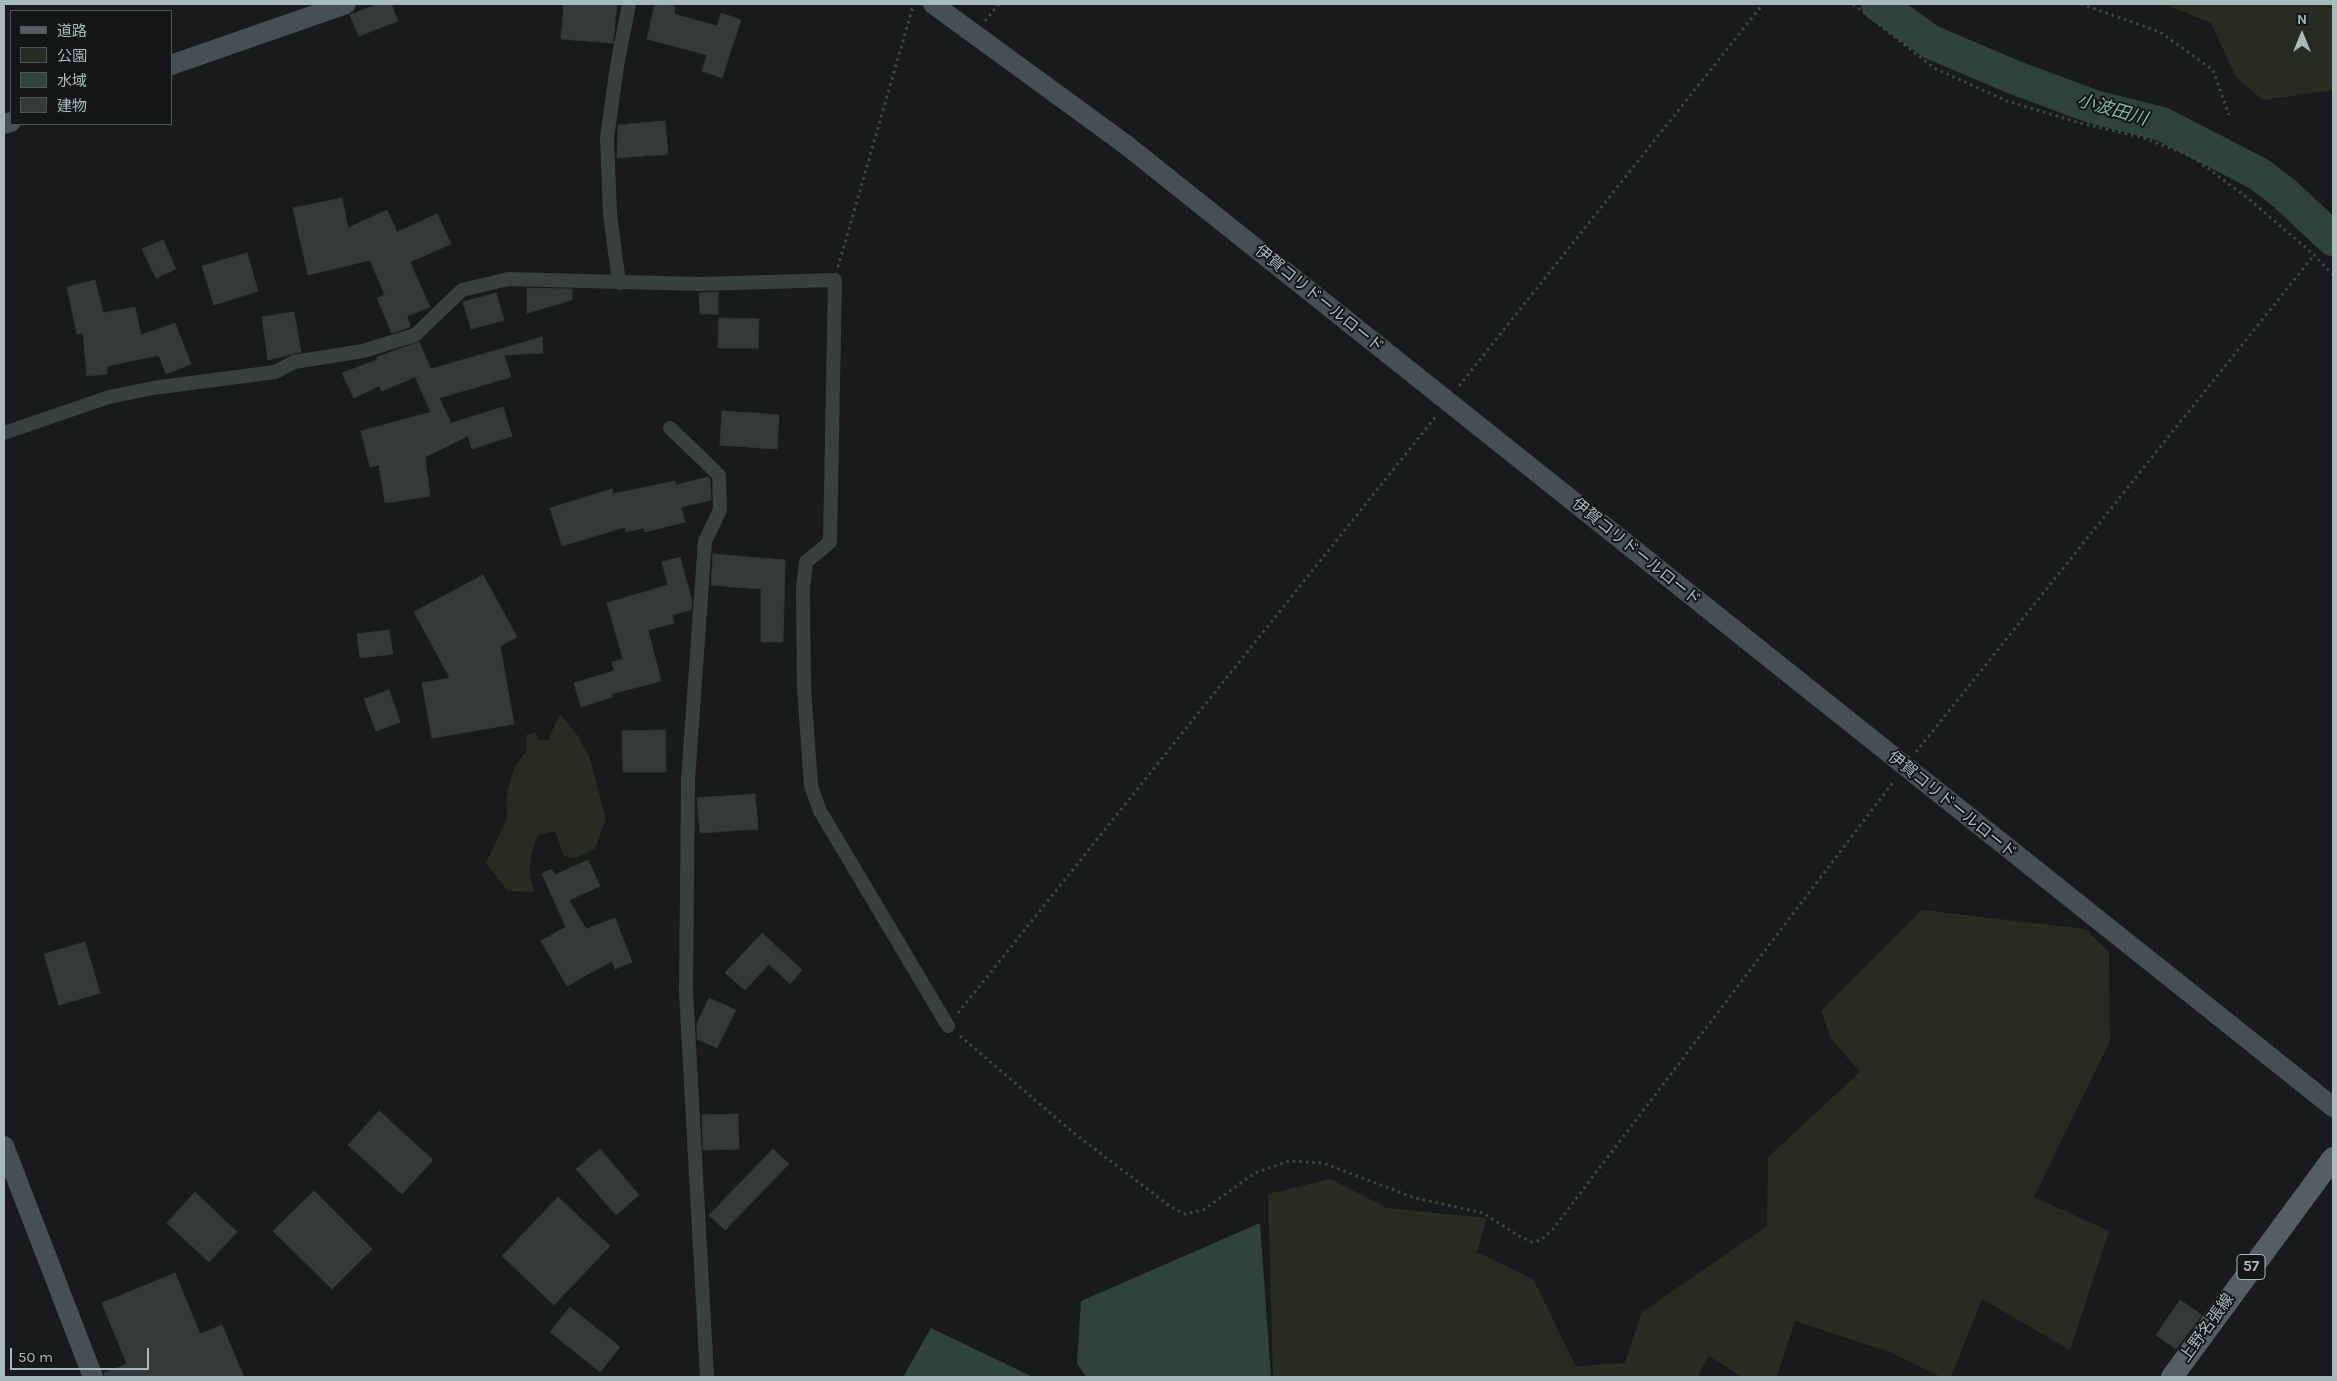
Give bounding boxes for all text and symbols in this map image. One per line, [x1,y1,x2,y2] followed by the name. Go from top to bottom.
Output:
[10,10,172,125] legend
[2277,10,2327,60] north arrow
[2297,11,2307,28] text: N
[57,22,87,40] text: 道路
[57,47,87,65] text: 公園
[57,72,87,90] text: 水域
[2074,90,2150,130] water label: 小波田川
[57,97,87,115] text: 建物
[1251,241,1387,357] street label: 伊賀コリドールロード
[1568,494,1704,610] street label: 伊賀コリドールロード
[1884,747,2020,863] street label: 伊賀コリドールロード
[2237,1254,2265,1280] road number: 57
[2176,1290,2238,1366] street label: 上野名張線
[12,1338,151,1370] scale bar
[18,1348,53,1366] text: 50 m

